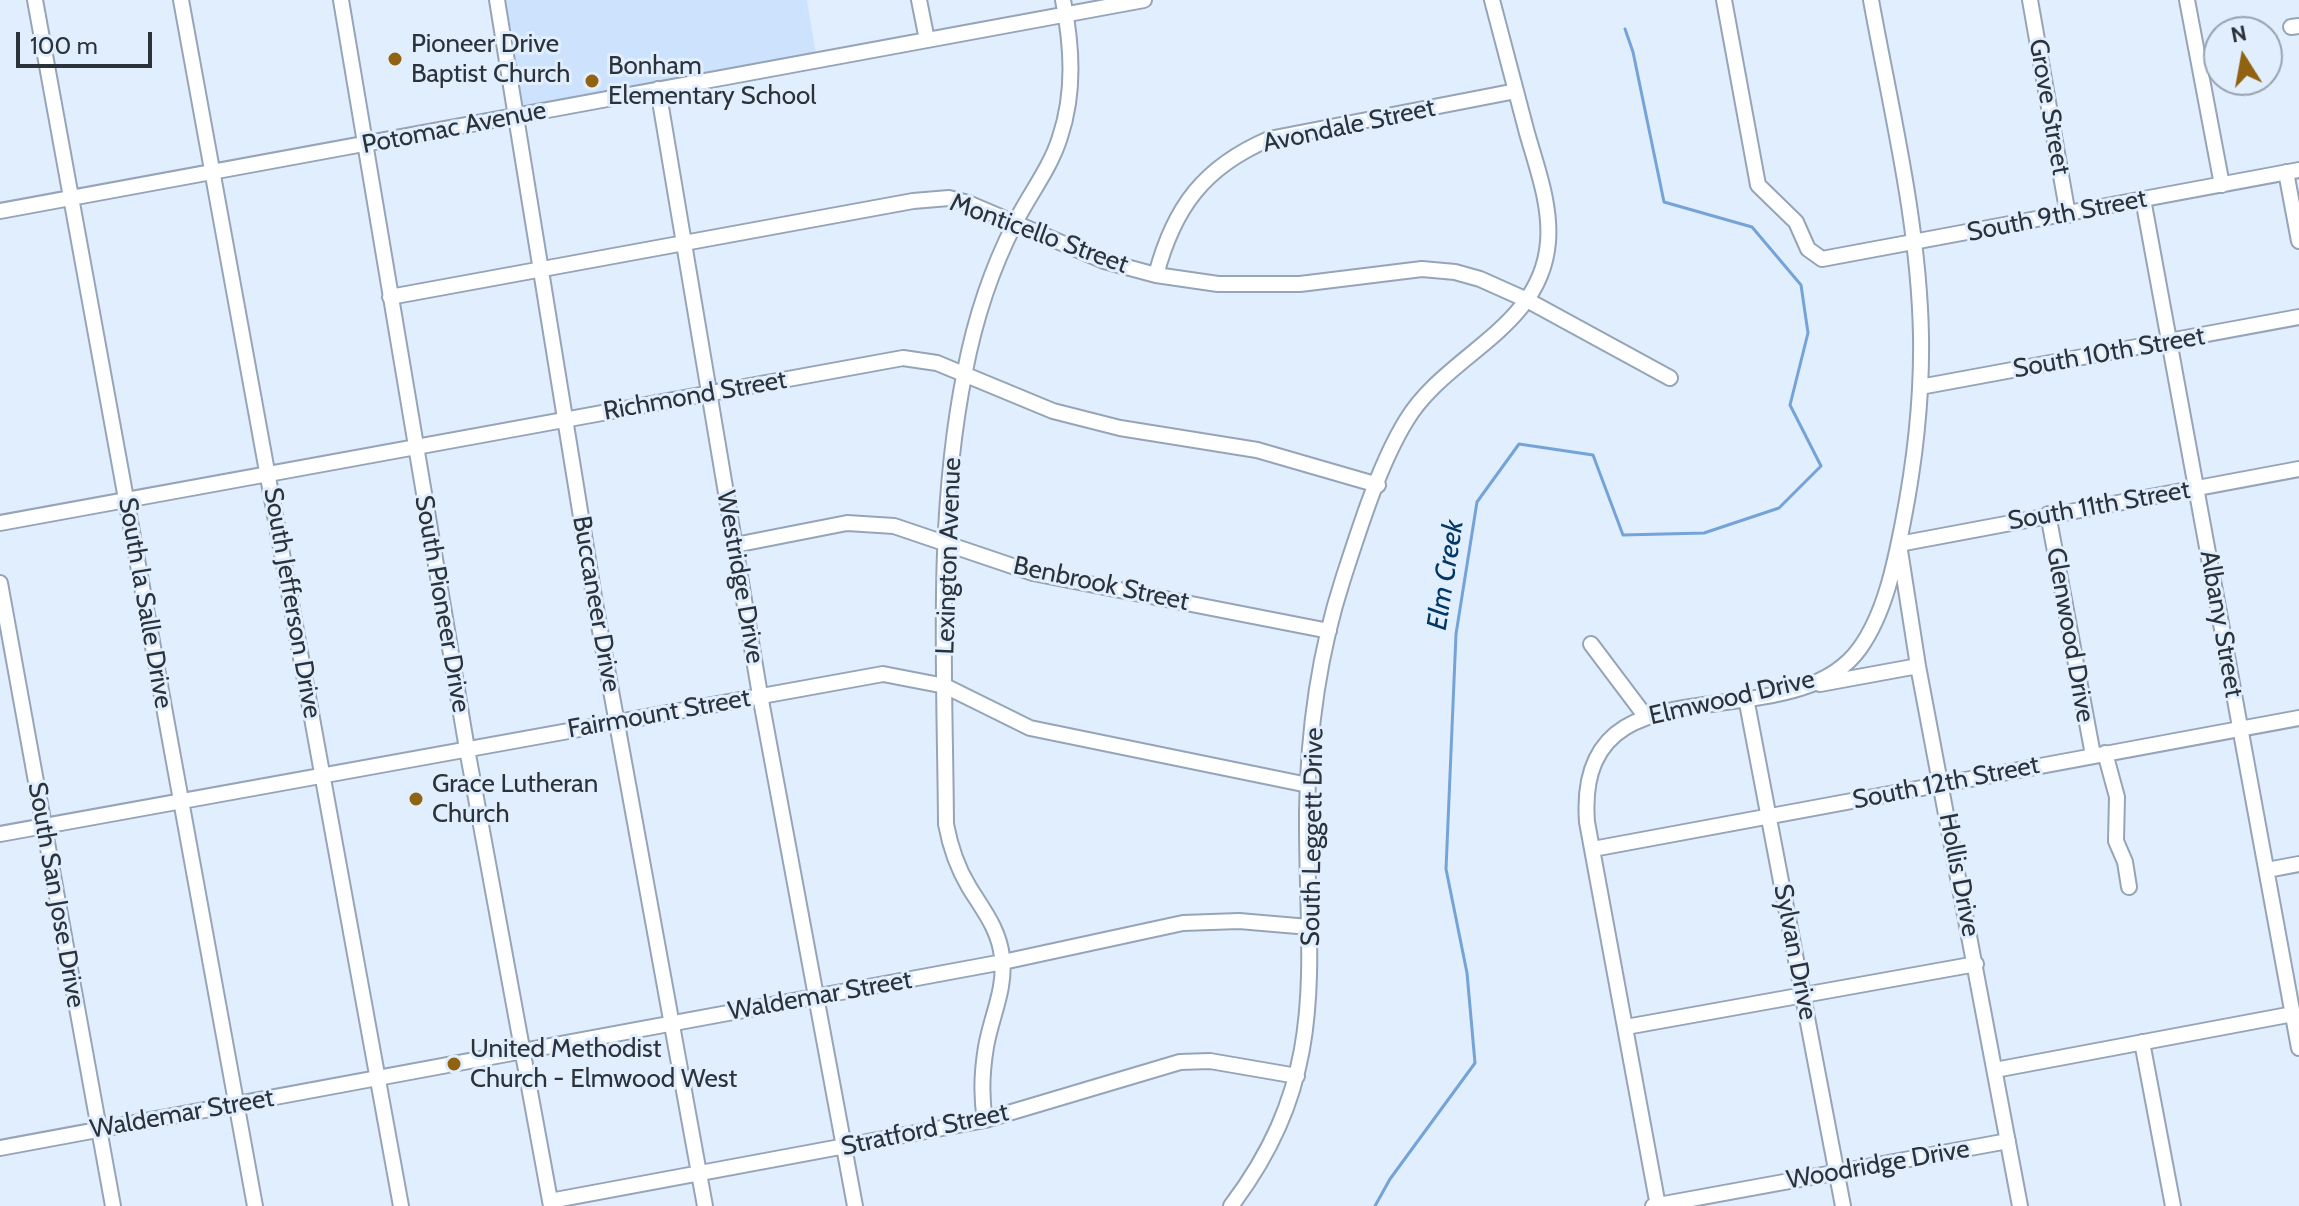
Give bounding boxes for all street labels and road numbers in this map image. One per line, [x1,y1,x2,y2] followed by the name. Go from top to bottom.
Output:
[2022,36,2076,178] street label: Grove Street
[1260,93,1438,159] street label: Avondale Street
[359,95,549,161] street label: Potomac Avenue
[1965,183,2149,249] street label: South 9th Street
[945,187,1133,281] street label: Monticello Street
[2011,321,2207,385] street label: South 10th Street
[601,365,789,427] street label: Richmond Street
[930,457,968,655] street label: Lexington Avenue
[2006,475,2192,537] street label: South 11th Street
[256,485,328,721] street label: South Jefferson Drive
[709,488,771,666] street label: Westridge Drive
[408,493,476,715] street label: South Pioneer Drive
[111,495,179,711] street label: South la Salle Drive
[565,513,627,695] street label: Buccaneer Drive
[2039,545,2101,725] street label: Glenwood Drive
[2193,548,2249,700] street label: Albany Street
[1010,550,1192,618] street label: Benbrook Street
[1646,664,1818,732] street label: Elmwood Drive
[565,683,753,745] street label: Fairmount Street
[1295,727,1331,947] street label: South Leggett Drive
[1850,750,2042,816] street label: South 12th Street
[21,780,91,1010] street label: South San Jose Drive
[1932,811,1986,939] street label: Hollis Drive
[1767,881,1823,1023] street label: Sylvan Drive
[726,964,914,1028] street label: Waldemar Street
[88,1082,276,1146] street label: Waldemar Street
[839,1097,1011,1163] street label: Stratford Street
[1784,1134,1972,1196] street label: Woodridge Drive

